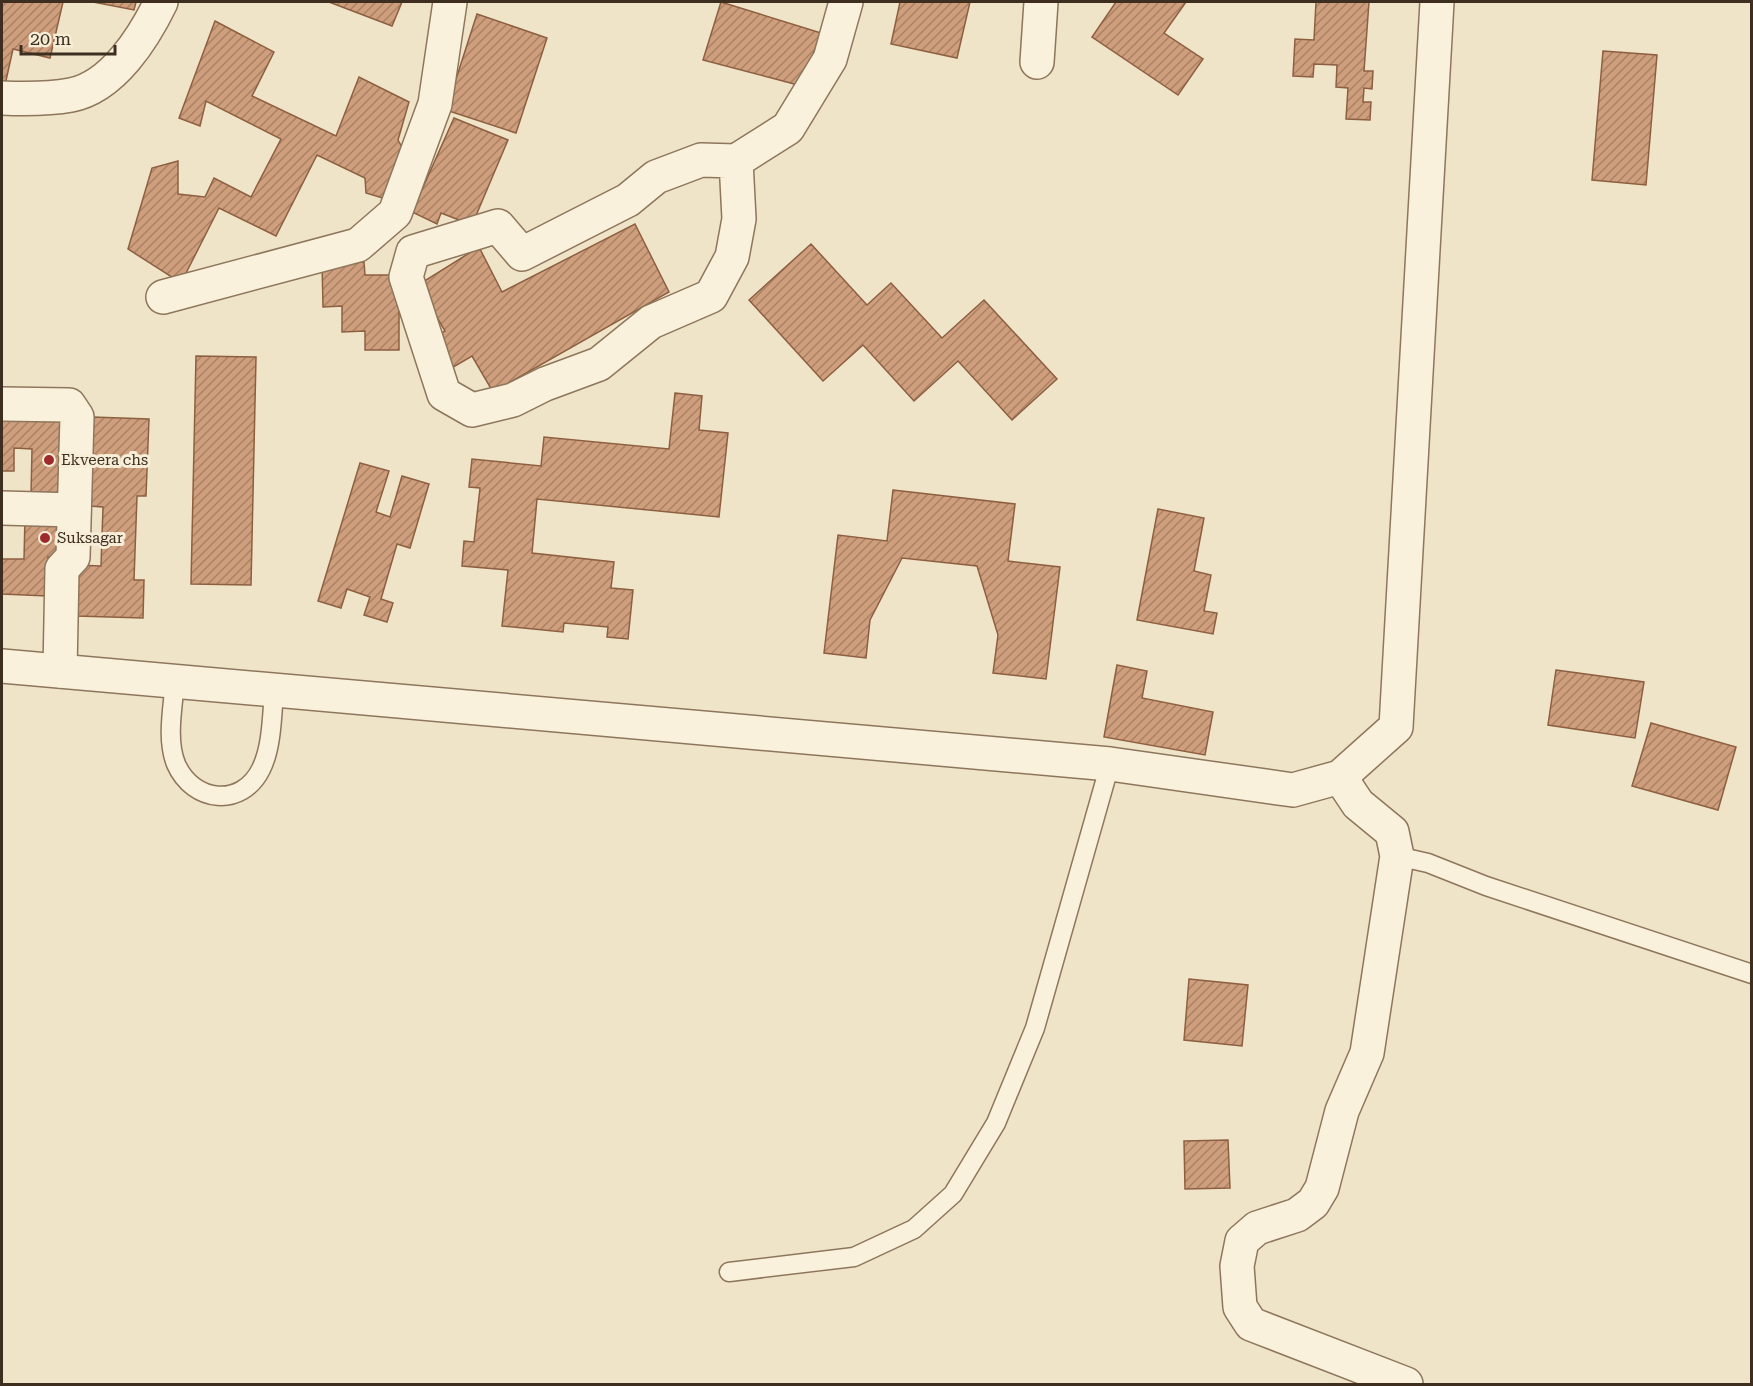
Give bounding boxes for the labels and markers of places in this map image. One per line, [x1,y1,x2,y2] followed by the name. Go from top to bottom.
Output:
[61,451,148,469] place label: Ekveera chs
[42,453,56,467] marker: Ekveera chs
[57,529,123,547] place label: Suksagar
[38,531,52,545] marker: Suksagar

